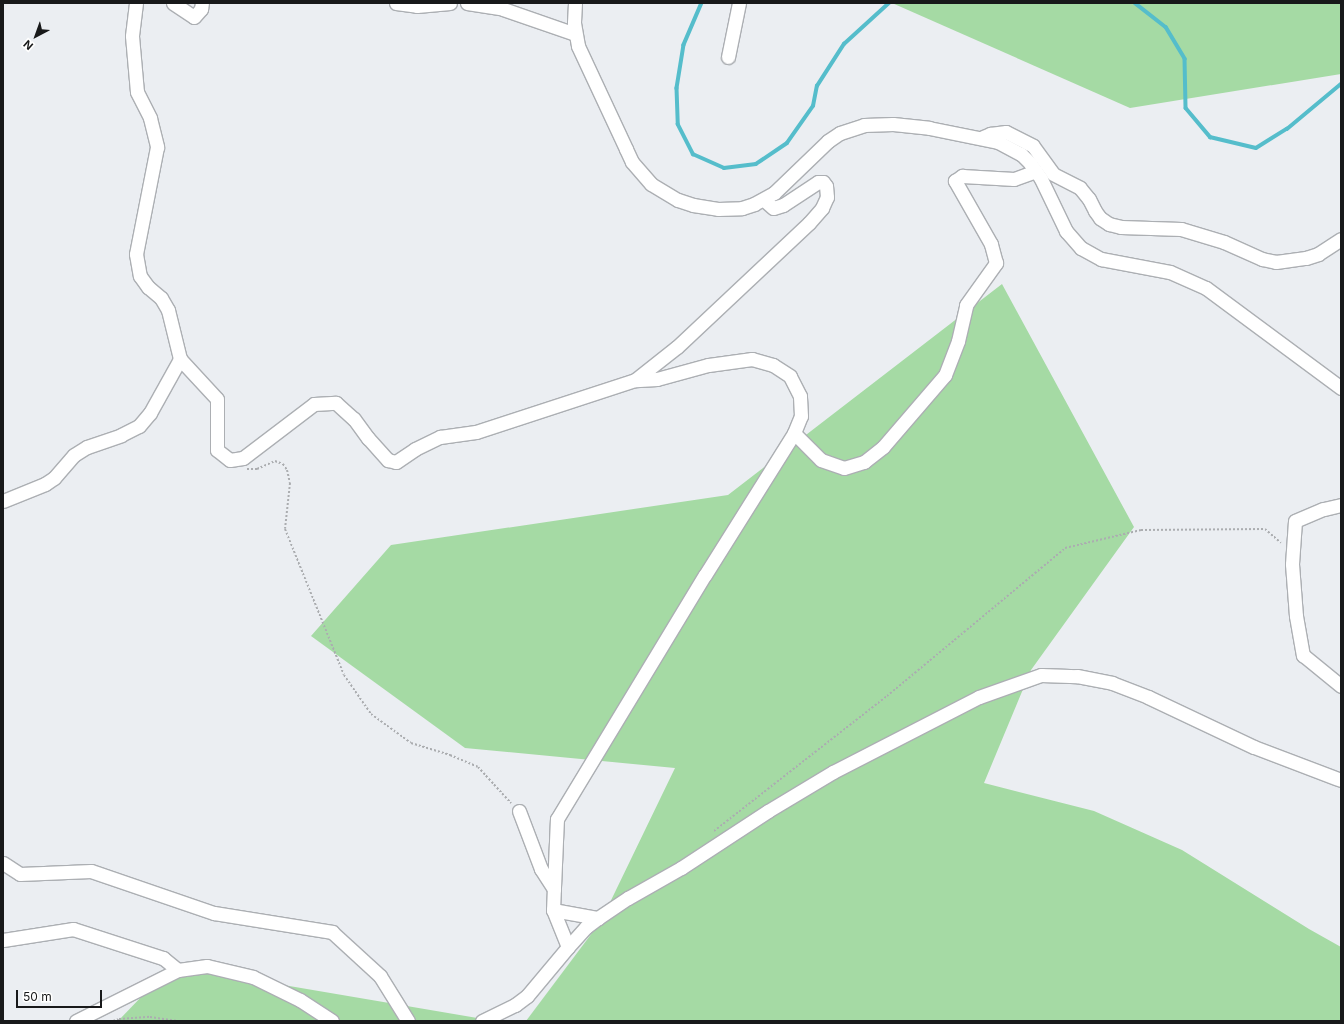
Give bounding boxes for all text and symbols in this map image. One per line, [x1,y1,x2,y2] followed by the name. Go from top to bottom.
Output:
[16,16,56,56] north arrow
[20,37,36,53] text: N
[18,982,104,1008] scale bar
[23,989,52,1004] text: 50 m

